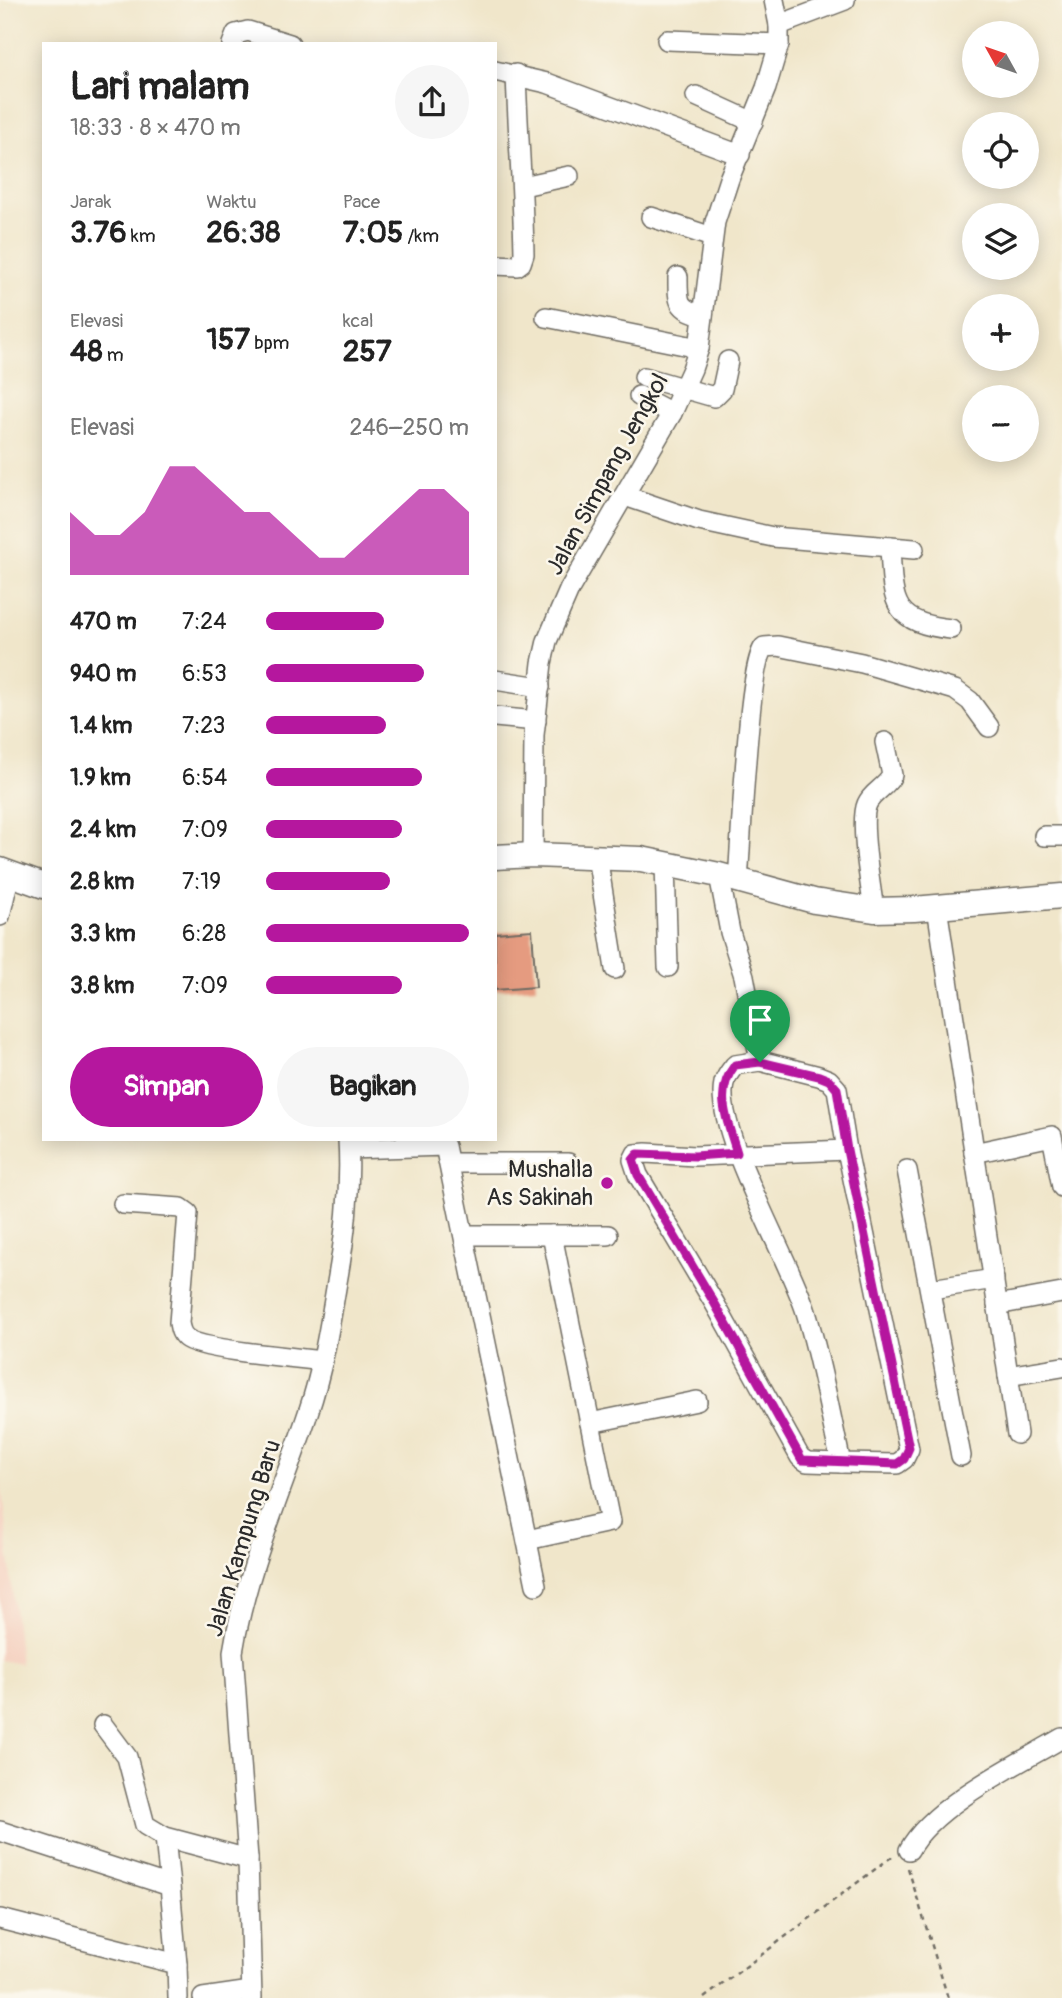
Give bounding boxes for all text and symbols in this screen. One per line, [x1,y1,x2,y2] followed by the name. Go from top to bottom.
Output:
[962,21,1040,98] north arrow
[962,21,1039,462] map controls
[70,63,250,111] text: Lari malam
[395,65,469,139] button: share
[962,112,1039,189] button: locate
[70,113,241,142] text: 18:33 · 8 × 470 m
[70,190,111,214] text: Jarak
[206,190,257,214] text: Waktu
[343,190,380,214] text: Pace
[962,203,1039,280] button: layers
[70,214,127,251] text: 3.76
[206,214,280,251] text: 26:38
[343,214,403,251] text: 7:05
[127,224,156,248] text: km
[403,224,439,248] text: /km
[962,294,1039,371] button: +
[70,309,123,333] text: Elevasi
[343,309,374,333] text: kcal
[206,321,250,358] text: 157
[250,331,290,355] text: bpm
[70,333,103,370] text: 48
[343,333,392,370] text: 257
[103,343,124,367] text: m
[540,368,675,580] street label: Jalan Simpang Jengkol
[962,385,1039,462] button: −
[70,413,134,442] text: Elevasi
[349,413,469,442] text: 246–250 m
[70,607,137,636] text: 470 m
[182,607,227,636] text: 7:24
[70,659,136,688] text: 940 m
[182,659,227,688] text: 6:53
[70,711,132,740] text: 1.4 km
[182,711,225,740] text: 7:23
[70,763,131,792] text: 1.9 km
[182,763,227,792] text: 6:54
[70,815,136,844] text: 2.4 km
[182,815,228,844] text: 7:09
[70,867,135,896] text: 2.8 km
[182,867,221,896] text: 7:19
[70,919,136,948] text: 3.3 km
[182,919,226,948] text: 6:28
[70,971,134,1000] text: 3.8 km
[182,971,228,1000] text: 7:09
[730,990,790,1062] pin
[741,1001,779,1039] icon: arrive
[70,1047,263,1127] button: Simpan
[277,1047,469,1127] button: Bagikan
[486,1155,593,1212] place label: Mushalla As Sakinah
[599,1175,615,1191] marker: Mushalla As Sakinah
[200,1436,287,1640] street label: Jalan Kampung Baru

